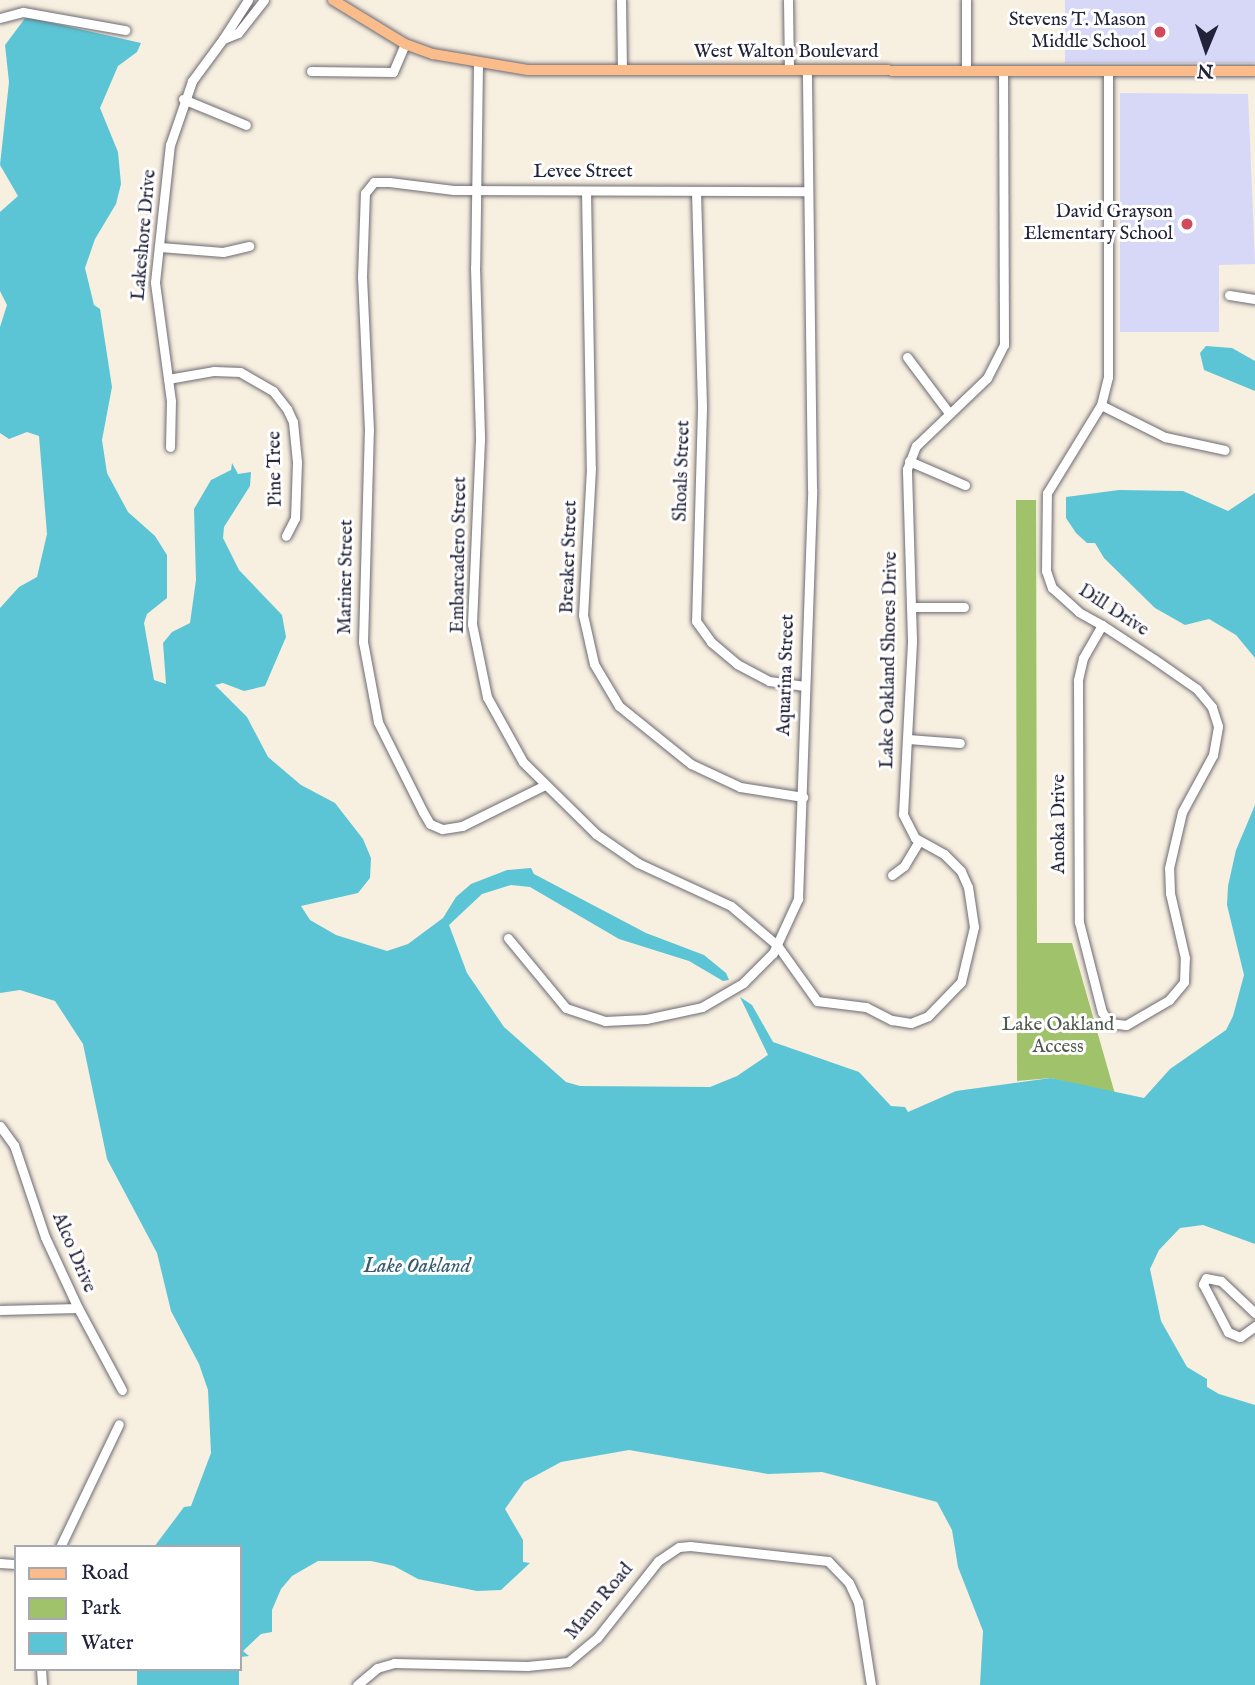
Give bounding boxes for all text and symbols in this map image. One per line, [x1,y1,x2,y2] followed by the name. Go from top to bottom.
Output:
[1009,10,1146,54] place label: Stevens T. Mason Middle School
[1171,14,1241,84] north arrow
[1152,24,1168,40] marker: Stevens T. Mason Middle School
[694,42,878,64] street label: West Walton Boulevard
[1197,58,1214,82] text: N
[533,162,633,184] street label: Levee Street
[128,169,162,301] street label: Lakeshore Drive
[1024,202,1173,246] place label: David Grayson Elementary School
[1179,216,1195,232] marker: David Grayson Elementary School
[670,420,696,522] street label: Shoals Street
[264,431,288,507] street label: Pine Tree
[447,476,473,634] street label: Embarcadero Street
[557,500,583,614] street label: Breaker Street
[335,519,359,635] street label: Mariner Street
[877,551,903,769] street label: Lake Oakland Shores Drive
[1074,580,1152,642] street label: Dill Drive
[773,614,801,736] street label: Aquarina Street
[1049,774,1071,874] street label: Anoka Drive
[1002,1015,1114,1059] park label: Lake Oakland Access
[46,1210,100,1296] street label: Alco Drive
[363,1254,471,1280] water label: Lake Oakland
[14,1545,242,1671] legend
[561,1559,639,1645] street label: Mann Road
[81,1560,128,1587] text: Road
[81,1595,121,1622] text: Park
[81,1630,133,1657] text: Water

